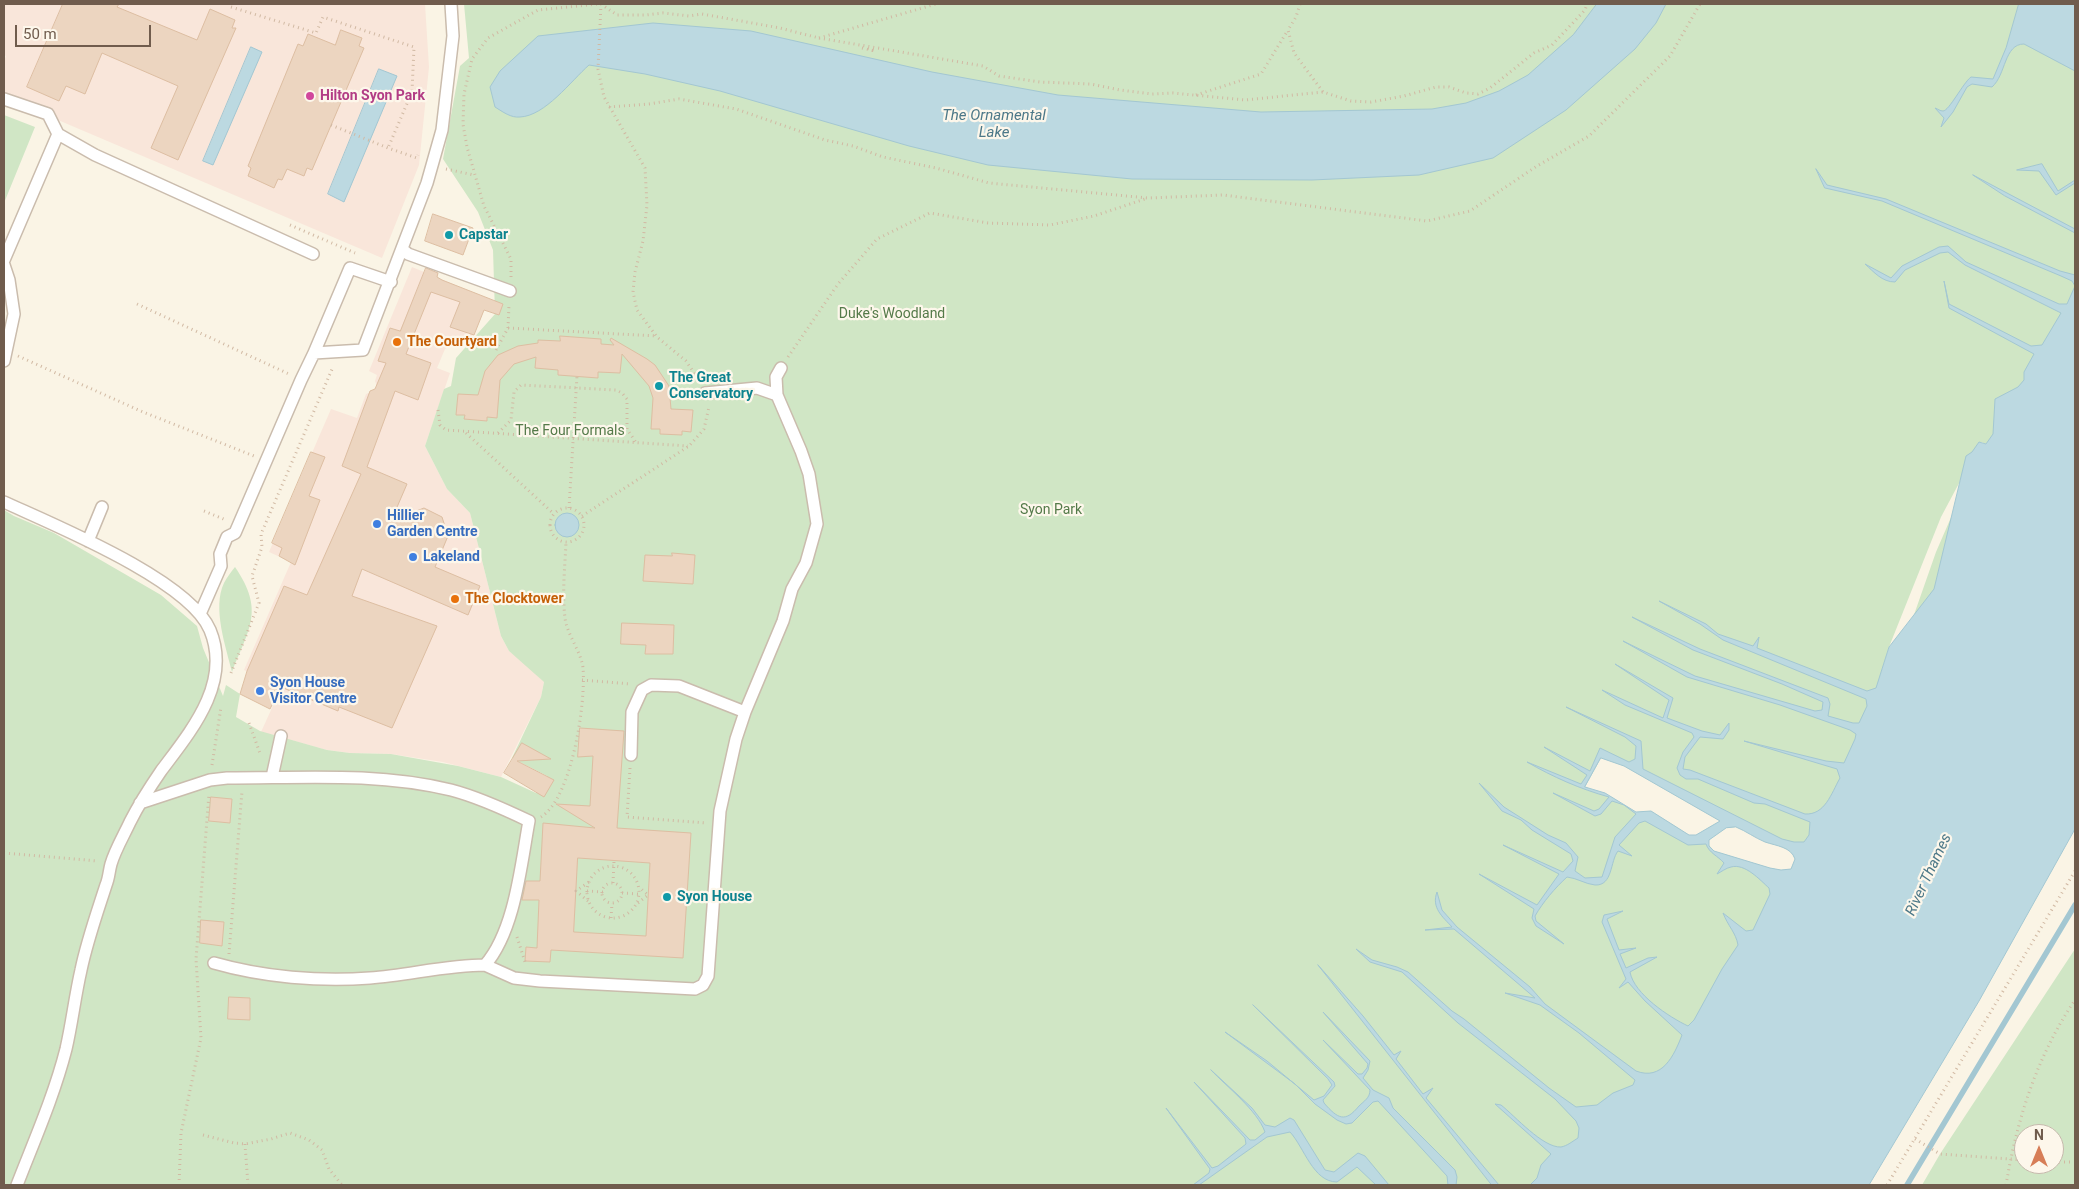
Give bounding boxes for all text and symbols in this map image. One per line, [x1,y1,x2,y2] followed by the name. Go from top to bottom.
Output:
[18,15,154,47] scale bar
[23,25,57,43] text: 50 m
[320,88,425,104] place label: Hilton Syon Park
[304,90,316,102] marker: Hilton Syon Park
[942,107,1046,142] water label: The Ornamental Lake
[459,227,508,243] place label: Capstar
[443,229,455,241] marker: Capstar
[839,306,945,322] park label: Duke's Woodland
[407,334,497,350] place label: The Courtyard
[391,336,403,348] marker: The Courtyard
[669,370,753,402] place label: The Great Conservatory
[653,380,665,392] marker: The Great Conservatory
[515,423,625,439] park label: The Four Formals
[1020,502,1082,518] park label: Syon Park
[387,508,478,540] place label: Hillier Garden Centre
[371,518,383,530] marker: Hillier Garden Centre
[423,549,480,565] place label: Lakeland
[407,551,419,563] marker: Lakeland
[465,591,564,607] place label: The Clocktower
[449,593,461,605] marker: The Clocktower
[270,675,357,708] place label: Syon House Visitor Centre
[254,685,266,697] marker: Syon House Visitor Centre
[1902,831,1956,919] water label: River Thames
[677,889,752,905] place label: Syon House
[661,891,673,903] marker: Syon House
[2014,1124,2064,1174] north arrow
[2034,1127,2044,1143] text: N

